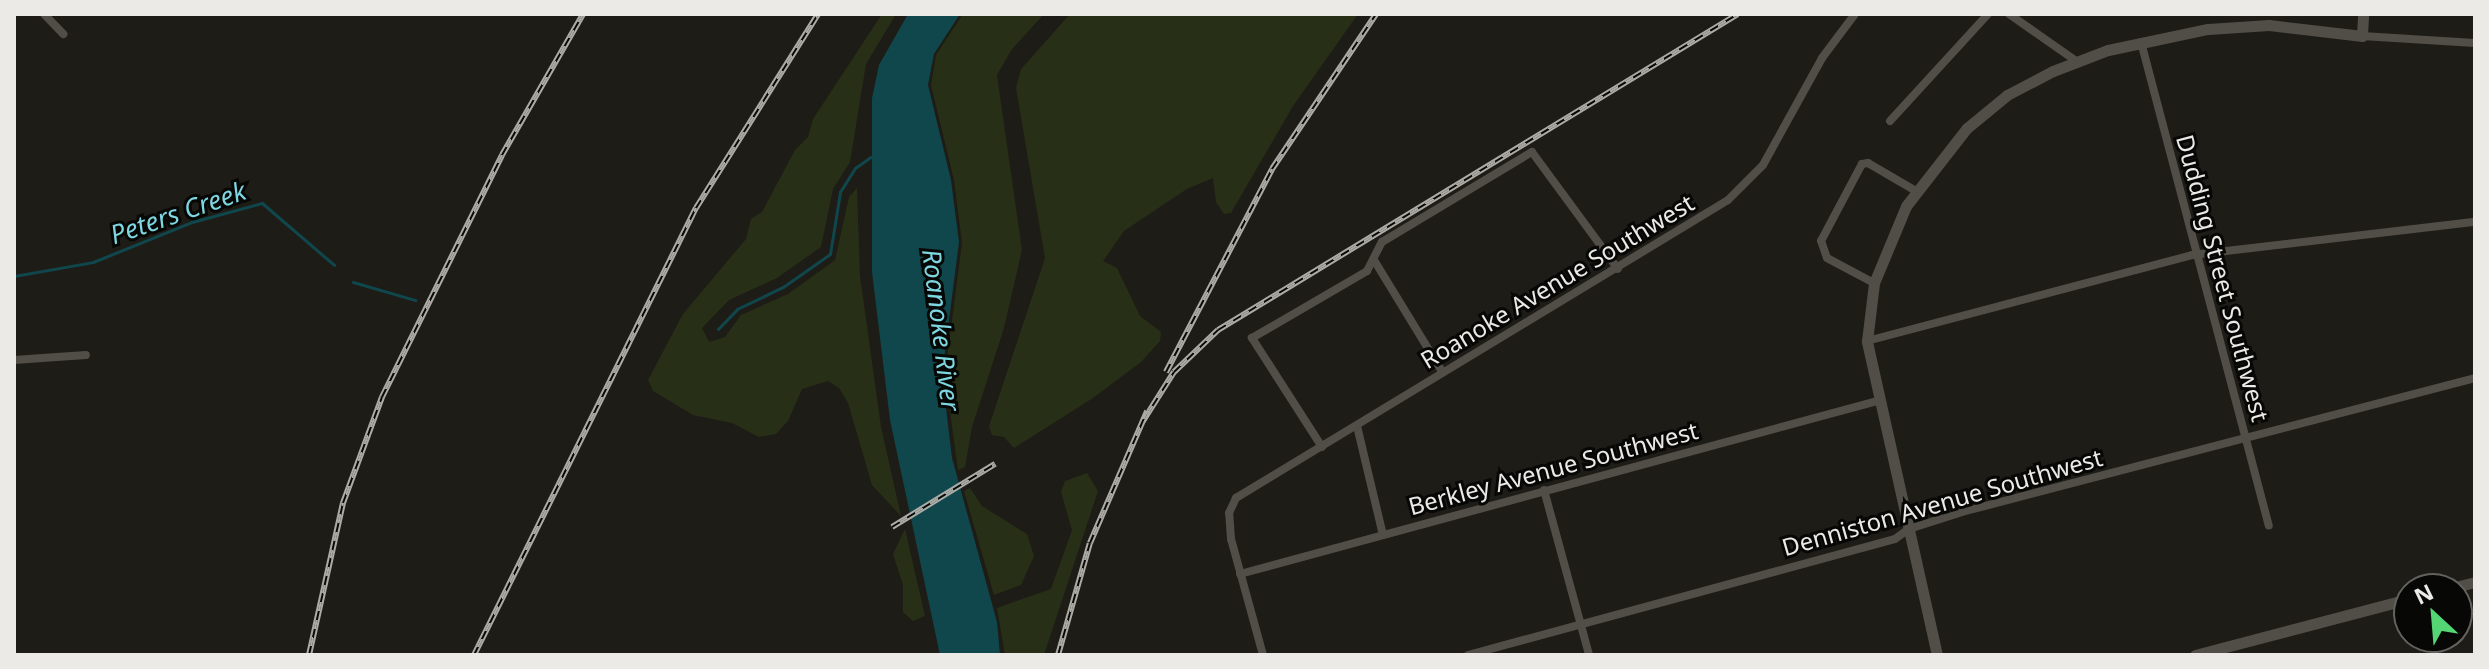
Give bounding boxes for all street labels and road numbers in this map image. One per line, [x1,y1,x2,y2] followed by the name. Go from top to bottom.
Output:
[2171,131,2275,425] street label: Dudding Street Southwest
[1415,188,1699,374] street label: Roanoke Avenue Southwest
[1405,415,1701,521] street label: Berkley Avenue Southwest
[1779,442,2105,562] street label: Denniston Avenue Southwest

